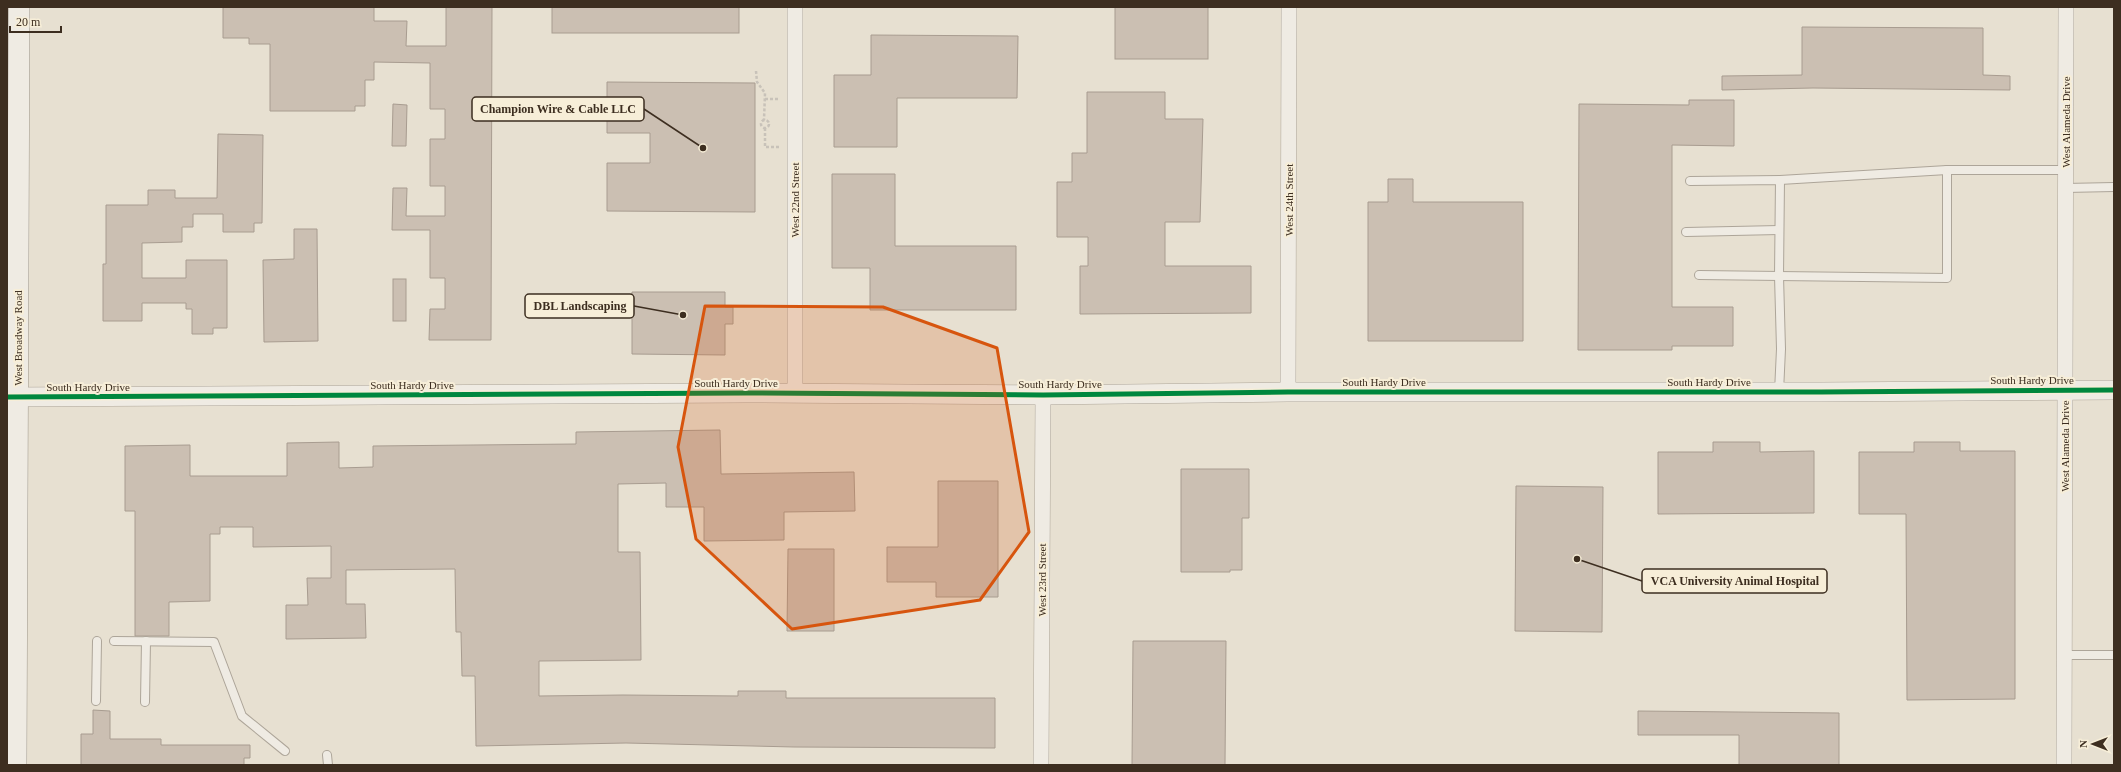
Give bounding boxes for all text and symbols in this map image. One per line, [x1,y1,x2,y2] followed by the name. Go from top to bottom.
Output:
[10,8,61,34] scale bar
[16,15,41,29] text: 20 m
[2060,76,2072,168] street label: West Alameda Drive
[472,97,644,121] callout: Champion Wire & Cable LLC
[480,102,636,116] text: Champion Wire & Cable LLC
[789,163,801,237] street label: West 22nd Street
[1283,164,1295,236] street label: West 24th Street
[12,290,24,386] street label: West Broadway Road
[525,294,634,318] callout: DBL Landscaping
[533,299,627,313] text: DBL Landscaping
[1990,374,2074,386] street label: South Hardy Drive
[1342,376,1426,388] street label: South Hardy Drive
[1667,376,1751,388] street label: South Hardy Drive
[694,377,778,389] street label: South Hardy Drive
[1018,378,1102,390] street label: South Hardy Drive
[370,379,454,391] street label: South Hardy Drive
[46,381,130,393] street label: South Hardy Drive
[2059,400,2071,492] street label: West Alameda Drive
[1036,543,1048,617] street label: West 23rd Street
[1642,569,1827,593] callout: VCA University Animal Hospital
[1651,574,1820,588] text: VCA University Animal Hospital
[2073,724,2113,764] north arrow
[2077,740,2089,748] text: N

